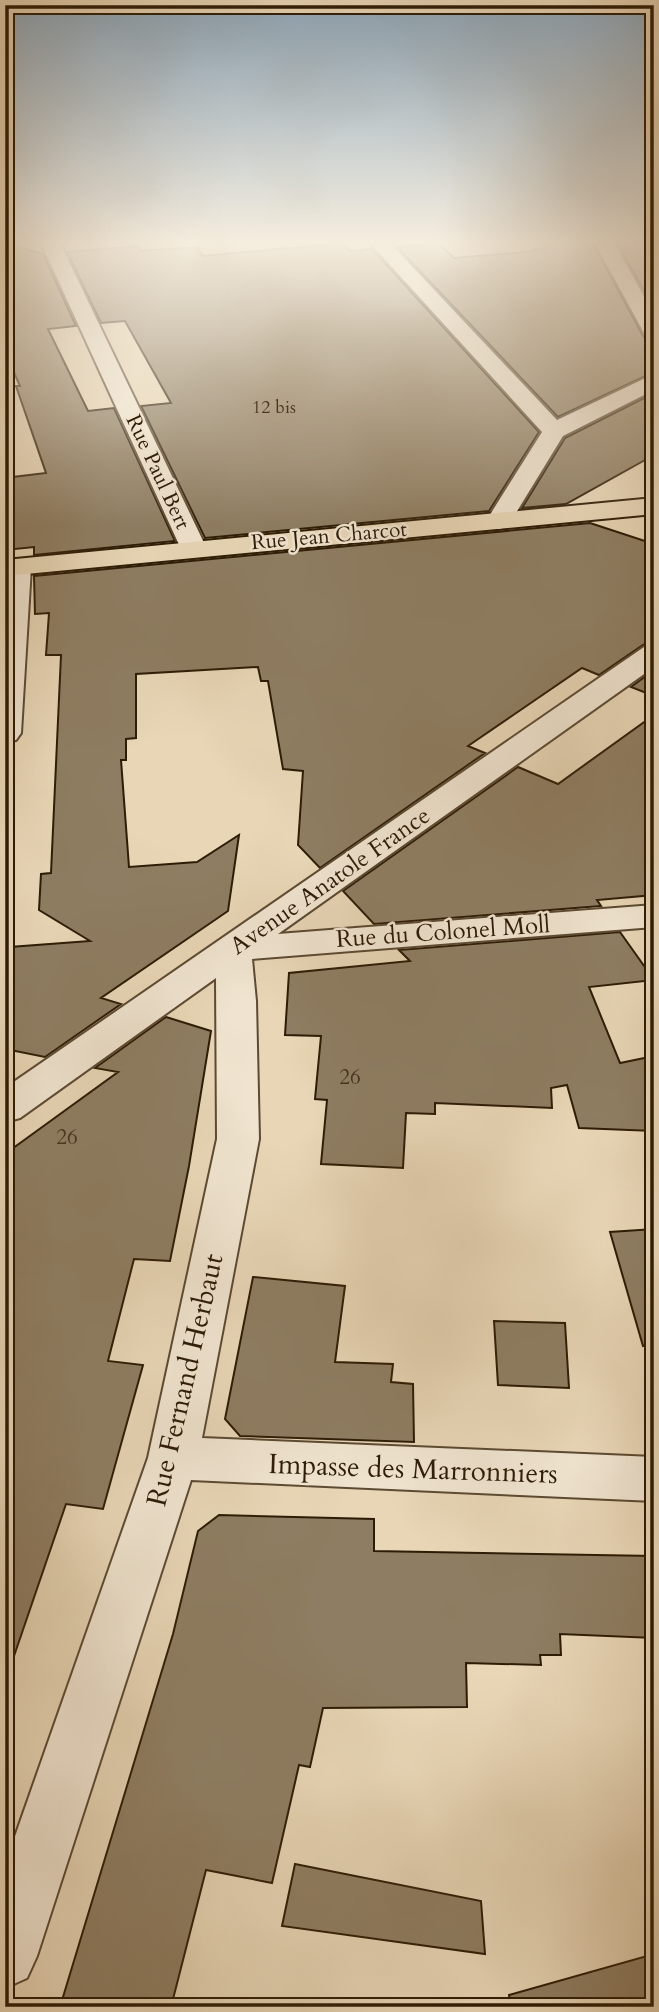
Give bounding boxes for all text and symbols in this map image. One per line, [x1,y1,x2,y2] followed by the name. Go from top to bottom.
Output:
[252,395,296,420] house number: 12 bis
[119,410,197,534] street label: Rue Paul Bert
[250,515,409,557] street label: Rue Jean Charcot
[223,799,437,963] street label: Avenue Anatole France
[335,908,551,956] street label: Rue du Colonel Moll
[339,1063,361,1092] house number: 26
[56,1123,78,1152] house number: 26
[137,1250,233,1510] street label: Rue Fernand Herbaut
[268,1445,558,1493] street label: Impasse des Marronniers

